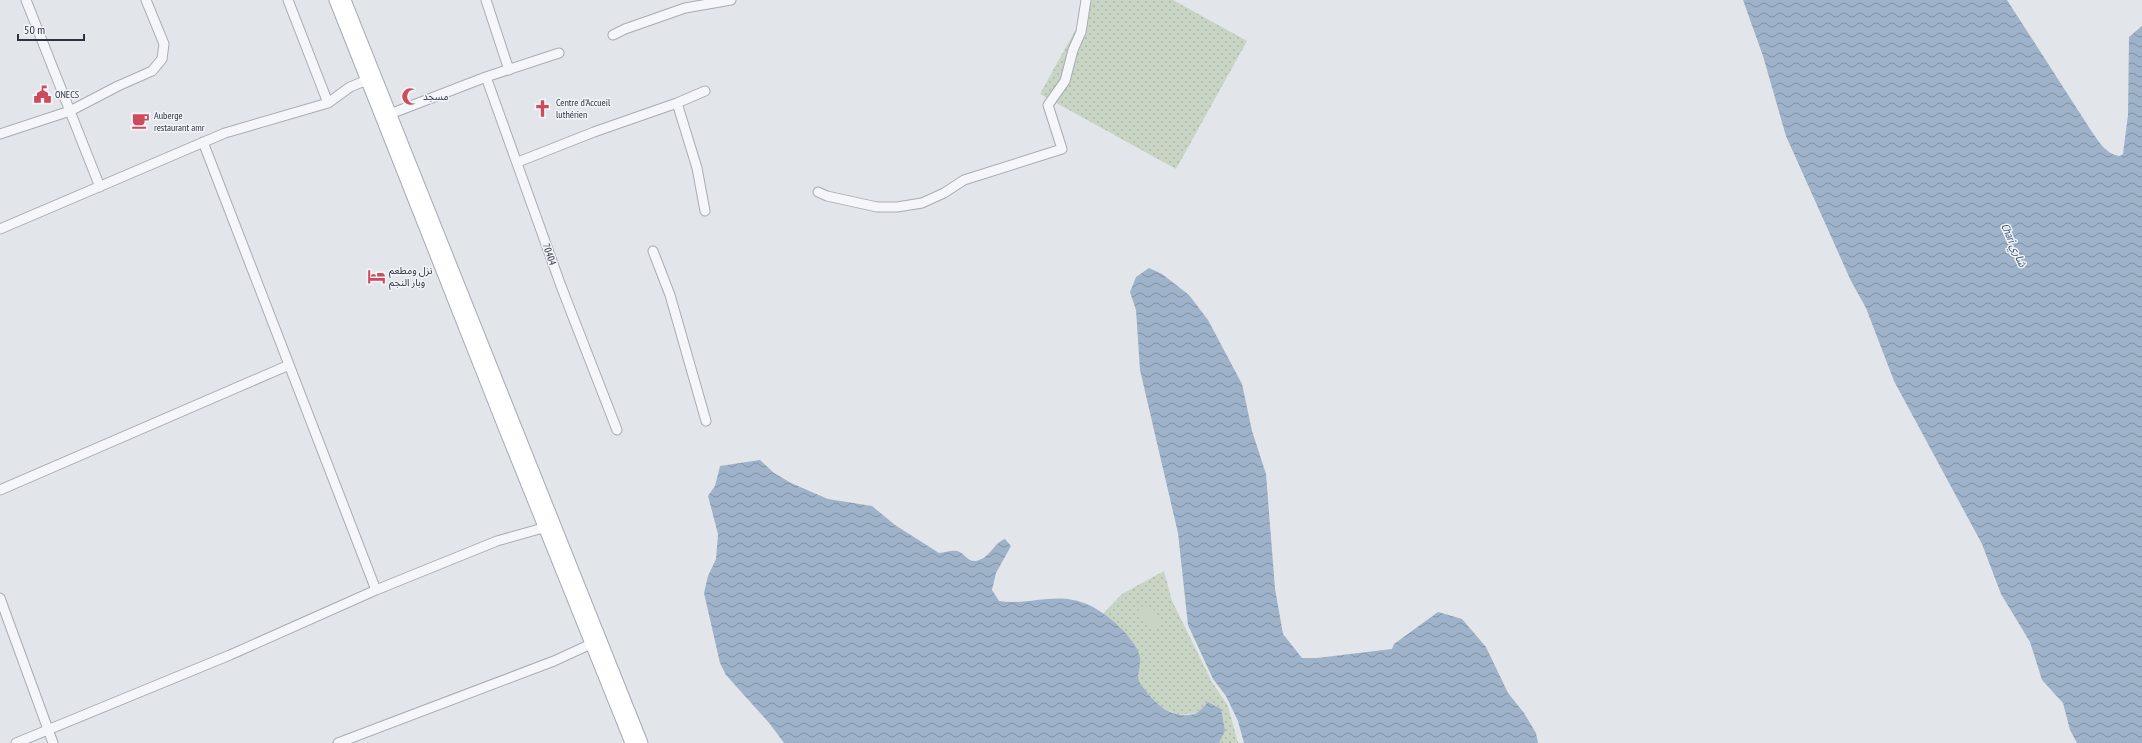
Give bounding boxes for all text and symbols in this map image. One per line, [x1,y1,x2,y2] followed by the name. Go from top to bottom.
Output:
[18,16,84,42] scale bar
[24,22,45,37] text: 50 m
[32,84,52,104] public building icon: ONECS
[400,86,420,106] mosque icon: مسجد
[55,88,79,101] place label: ONECS
[423,90,448,103] place label: مسجد
[556,96,611,121] place label: Centre d'Accueil luthérien
[533,98,553,118] church icon: Centre d'Accueil luthérien
[154,109,205,134] place label: Auberge restaurant amr
[131,111,151,131] cafe icon: Auberge restaurant amr
[1996,221,2030,270] water label: Chari شاري
[540,241,559,267] street label: 70404
[389,264,433,290] place label: نزل ومطعم وبار النجم
[366,266,386,286] hotel icon: نزل ومطعم وبار النجم

